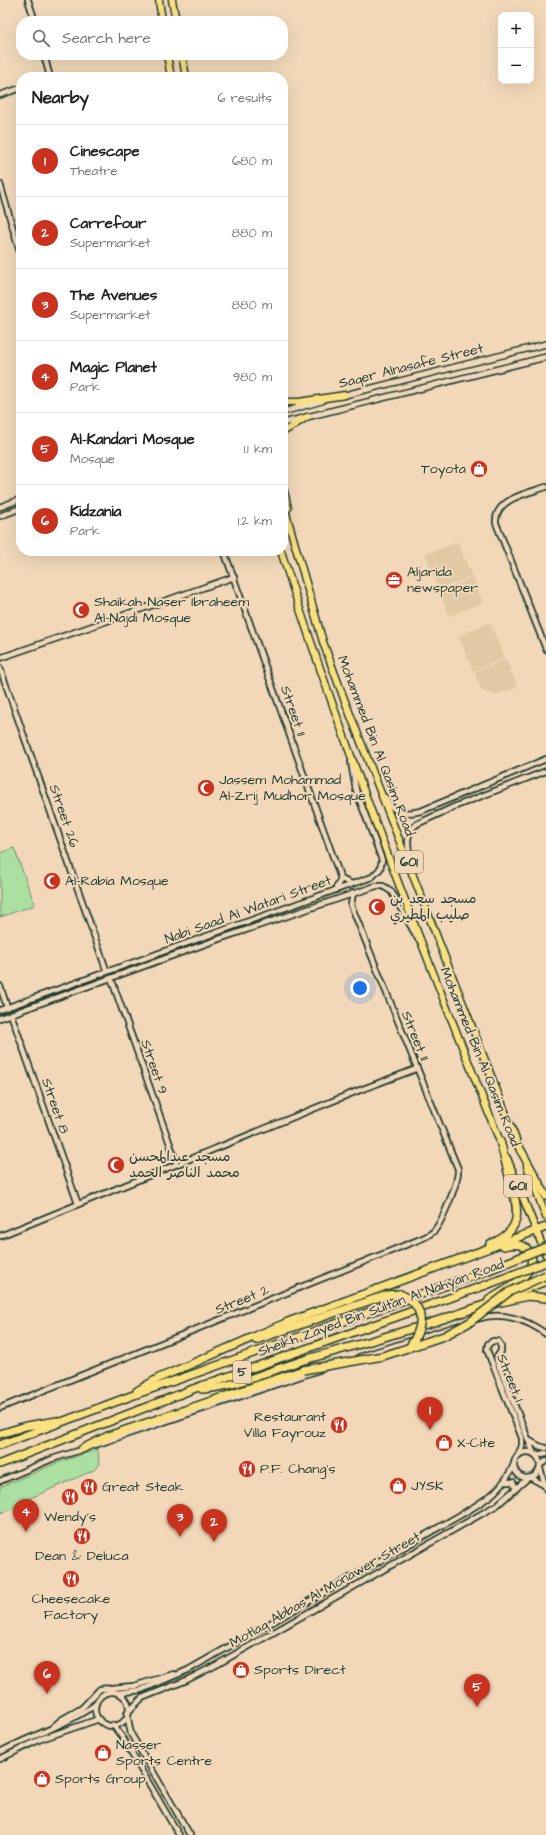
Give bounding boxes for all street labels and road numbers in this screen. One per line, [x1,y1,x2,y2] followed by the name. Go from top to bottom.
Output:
[337,338,486,394] street label: Saqer Alnasafe Street
[332,653,420,839] street label: Mohammed Bin Al Qasim Road
[275,683,311,739] street label: Street 11
[44,782,84,850] street label: Street 26
[395,851,423,873] road number: 601
[162,870,334,949] street label: Nabi Saad Al Watari Street
[435,964,525,1150] street label: Mohammed Bin Al Qasim Road
[396,1008,434,1064] street label: Street 11
[135,1037,173,1097] street label: Street 9
[36,1075,74,1137] street label: Street 8
[504,1175,532,1197] road number: 601
[255,1254,507,1362] street label: Sheikh Zayed Bin Sultan Al Nahyan Road
[212,1280,272,1320] street label: Street 2
[491,1351,529,1405] street label: Street 1
[233,1361,251,1383] road number: 5
[226,1527,424,1653] street label: Motlaq Abbas Al Monawer Street

